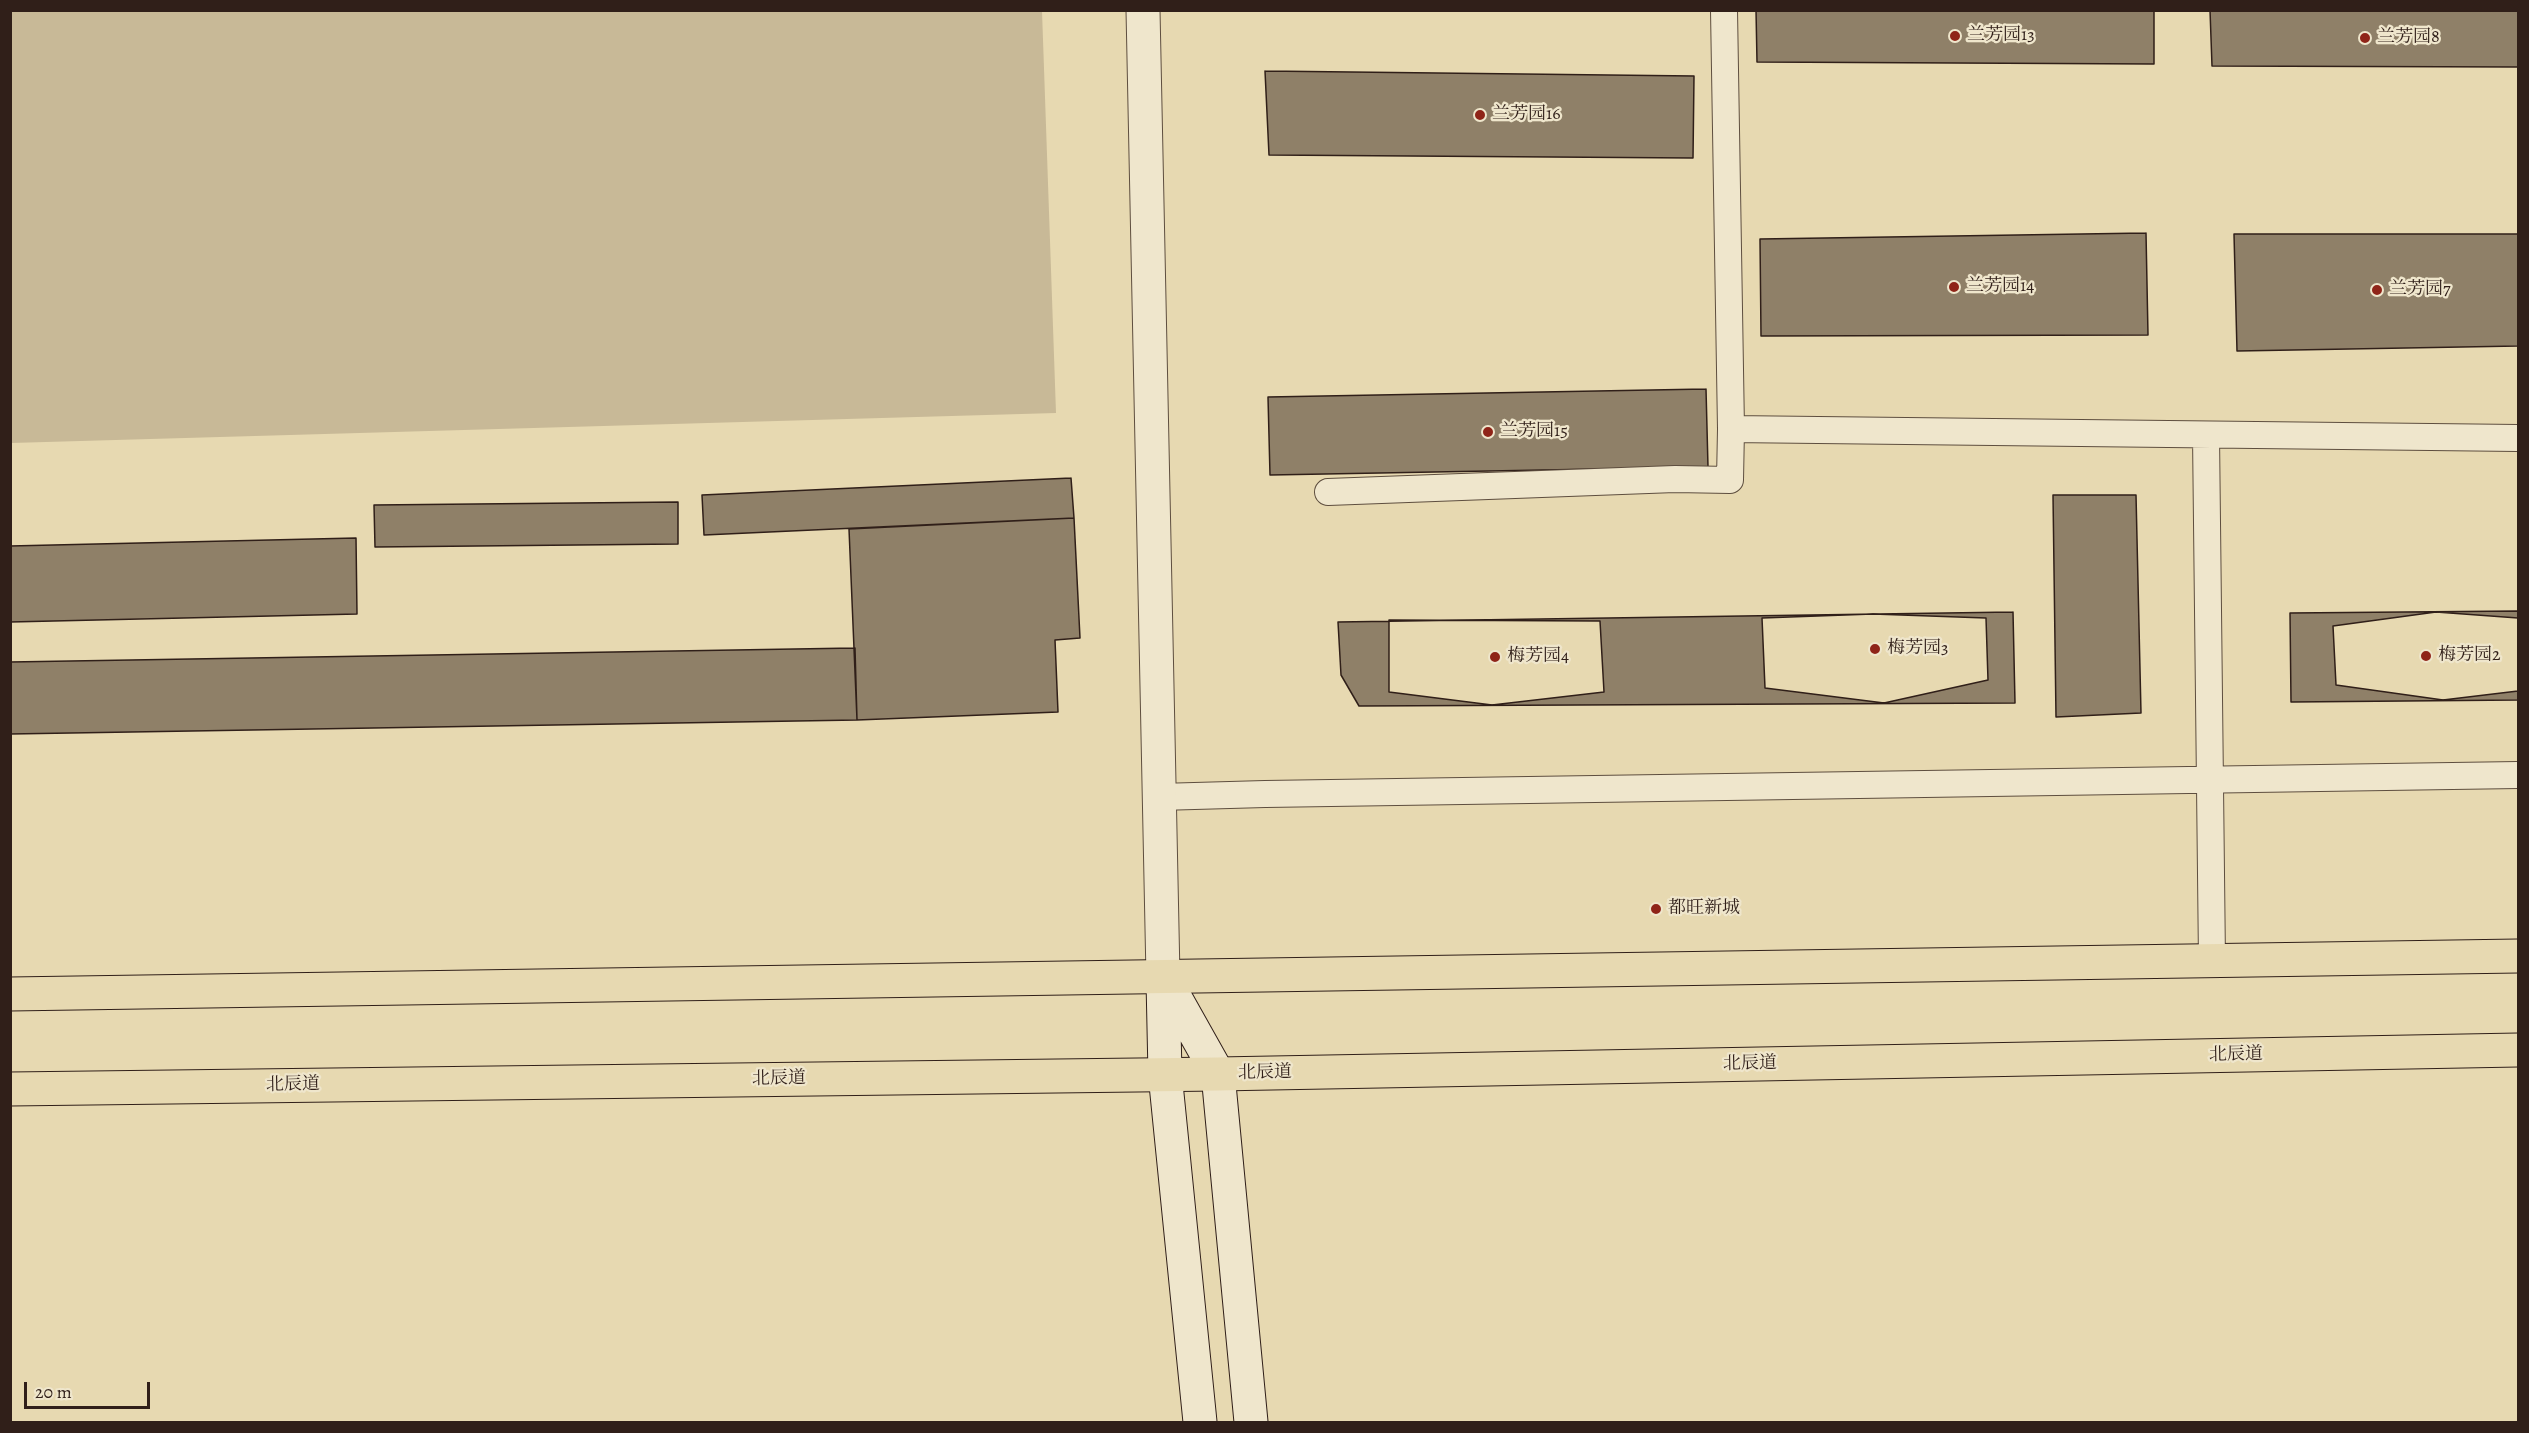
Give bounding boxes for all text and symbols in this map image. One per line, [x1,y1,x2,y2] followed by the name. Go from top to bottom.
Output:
[1967,25,2035,47] place label: 兰芳园13
[2377,27,2440,49] place label: 兰芳园8
[1948,29,1962,43] marker: 兰芳园13
[2358,31,2372,45] marker: 兰芳园8
[1492,104,1560,126] place label: 兰芳园16
[1473,108,1487,122] marker: 兰芳园16
[1966,276,2034,298] place label: 兰芳园14
[2389,279,2451,301] place label: 兰芳园7
[1947,280,1961,294] marker: 兰芳园14
[2370,283,2384,297] marker: 兰芳园7
[1500,421,1568,443] place label: 兰芳园15
[1481,425,1495,439] marker: 兰芳园15
[1887,638,1948,660] place label: 梅芳园3
[1868,642,1882,656] marker: 梅芳园3
[2438,645,2501,667] place label: 梅芳园2
[1507,646,1569,668] place label: 梅芳园4
[2419,649,2433,663] marker: 梅芳园2
[1488,650,1502,664] marker: 梅芳园4
[1668,898,1740,920] place label: 都旺新城
[1649,902,1663,916] marker: 都旺新城
[2209,1044,2263,1066] street label: 北辰道
[1723,1053,1777,1075] street label: 北辰道
[1238,1062,1292,1084] street label: 北辰道
[752,1068,806,1090] street label: 北辰道
[266,1074,320,1096] street label: 北辰道
[27,1370,153,1408] scale bar
[35,1380,72,1404] text: 20 m

